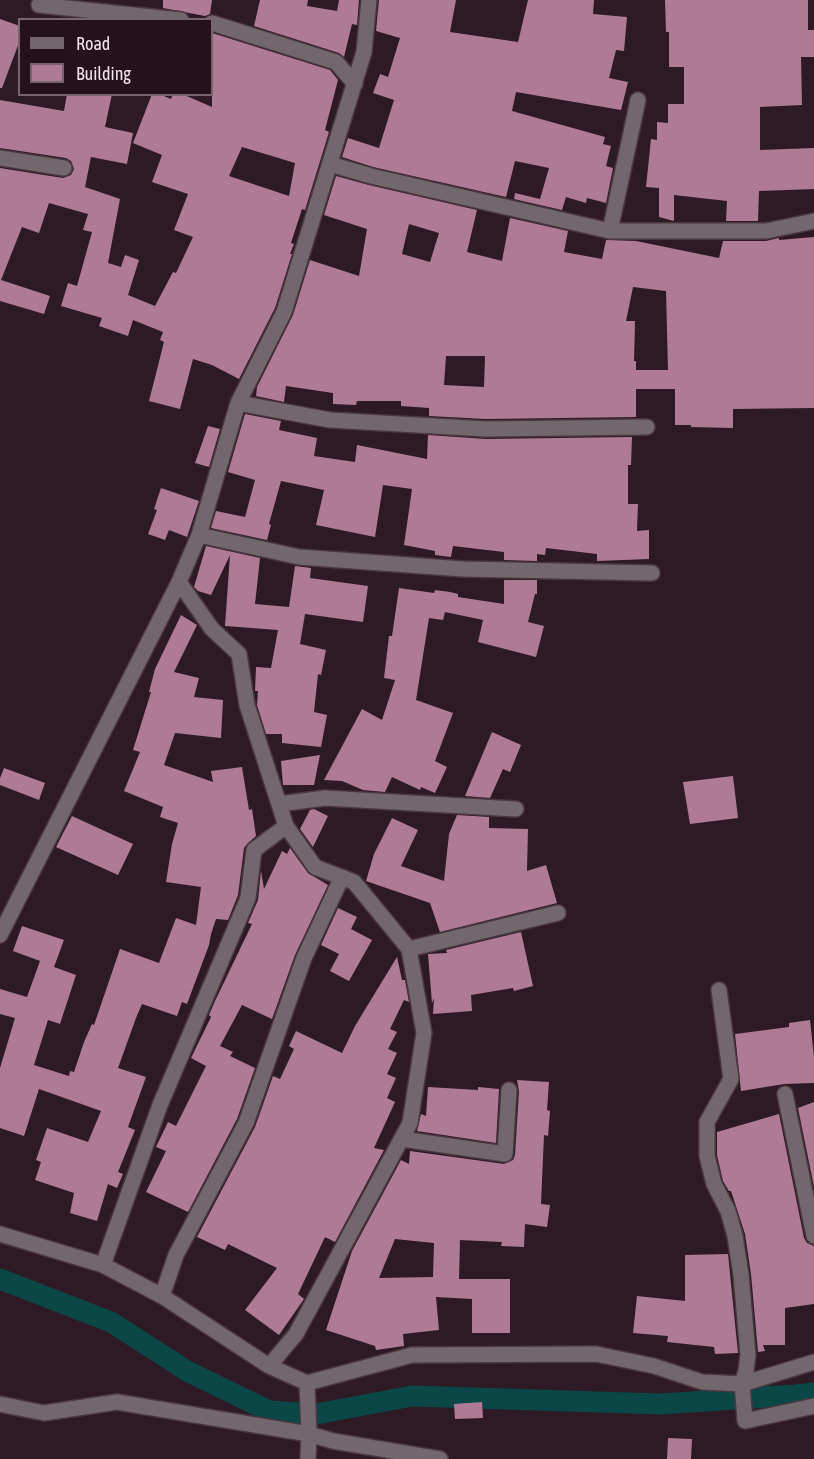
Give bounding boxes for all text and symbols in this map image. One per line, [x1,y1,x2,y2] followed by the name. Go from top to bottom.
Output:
[18,18,213,96] legend
[76,33,110,54] text: Road
[76,63,131,84] text: Building

